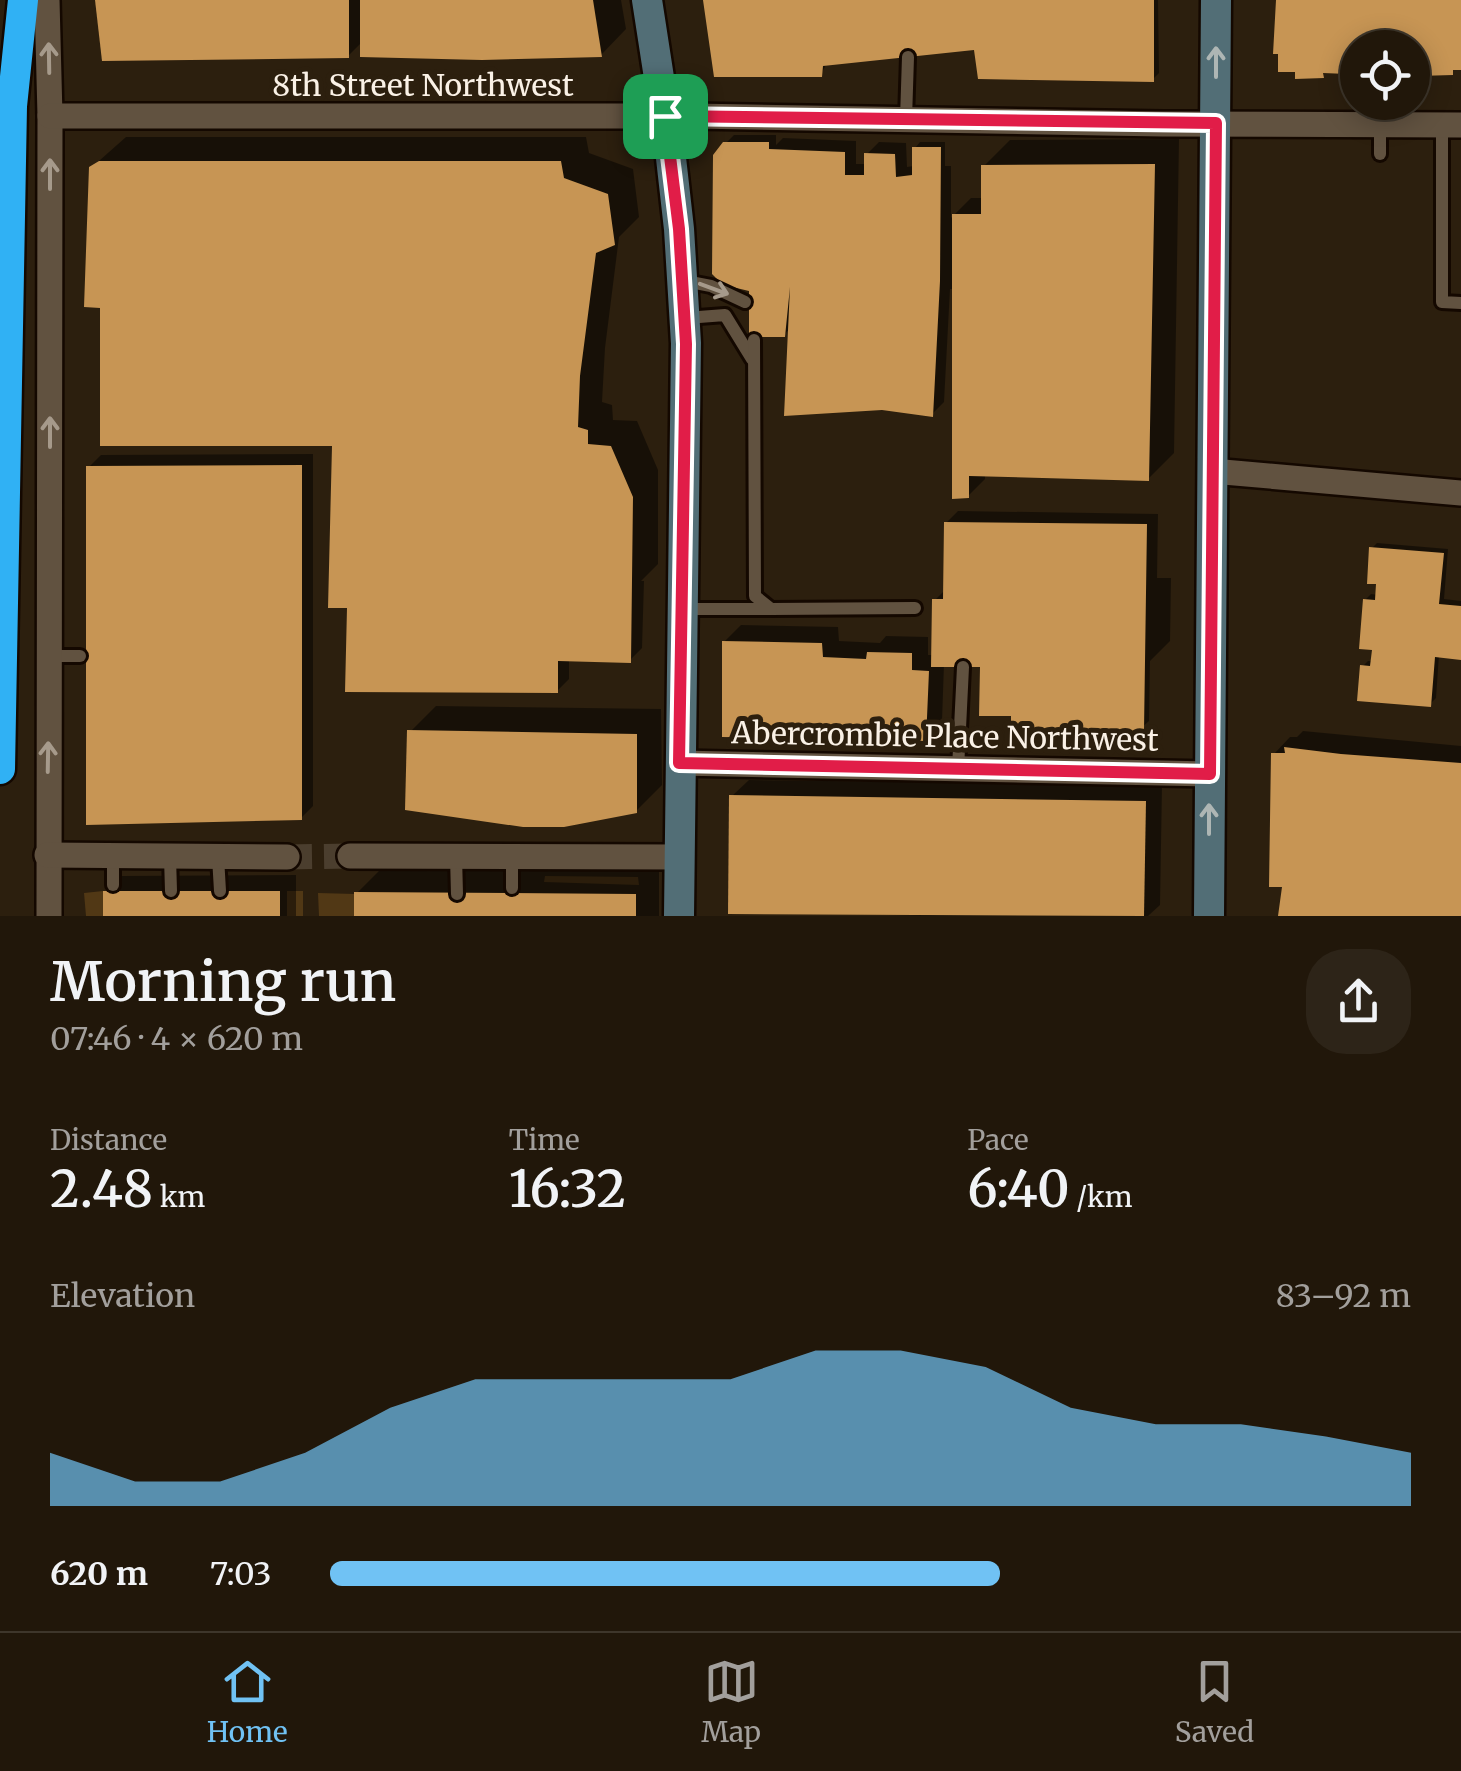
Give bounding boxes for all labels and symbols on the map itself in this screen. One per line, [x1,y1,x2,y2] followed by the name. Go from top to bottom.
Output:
[39,43,58,75] one-way arrow
[1206,46,1226,78] one-way arrow
[272,66,574,104] street label: 8th Street Northwest
[623,74,708,159] pin
[40,159,60,192] one-way arrow
[698,282,730,300] one-way arrow
[40,417,60,450] one-way arrow
[730,713,1159,759] street label: Abercrombie Place Northwest
[39,742,58,774] one-way arrow
[1200,803,1219,835] one-way arrow

